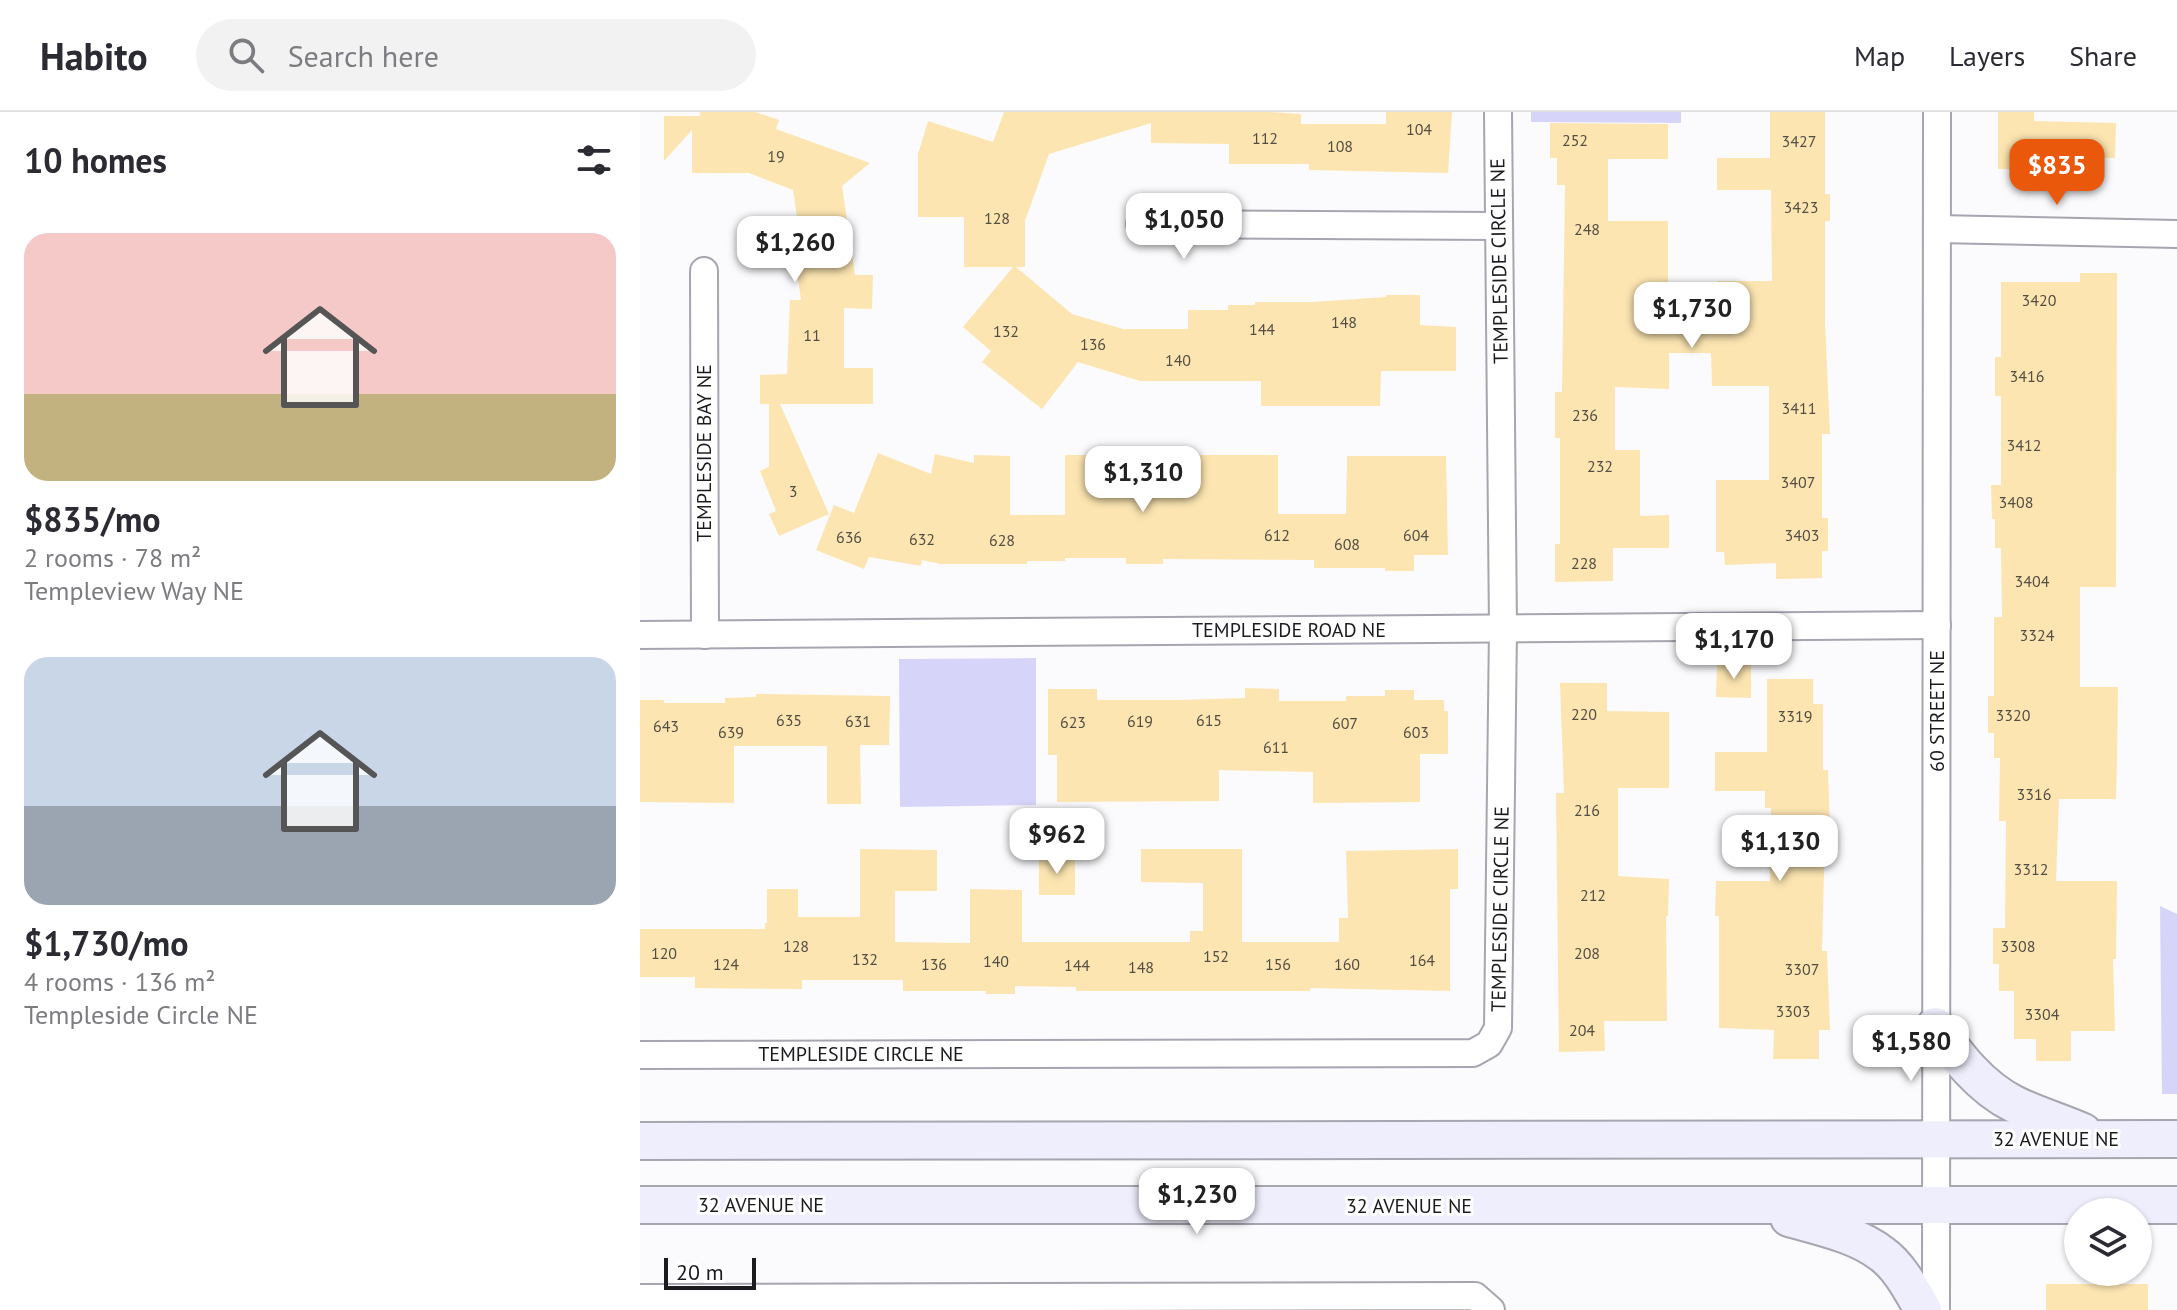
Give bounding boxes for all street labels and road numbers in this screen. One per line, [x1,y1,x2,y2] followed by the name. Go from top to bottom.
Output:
[1484,158,1514,364] street label: TEMPLESIDE CIRCLE NE
[691,364,717,542] street label: TEMPLESIDE BAY NE
[1192,617,1386,643] street label: TEMPLESIDE ROAD NE
[1924,650,1950,772] street label: 60 STREET NE
[1485,806,1515,1012] street label: TEMPLESIDE CIRCLE NE
[758,1041,964,1067] street label: TEMPLESIDE CIRCLE NE
[1993,1126,2119,1152] street label: 32 AVENUE NE
[698,1192,824,1218] street label: 32 AVENUE NE
[1346,1193,1472,1219] street label: 32 AVENUE NE

